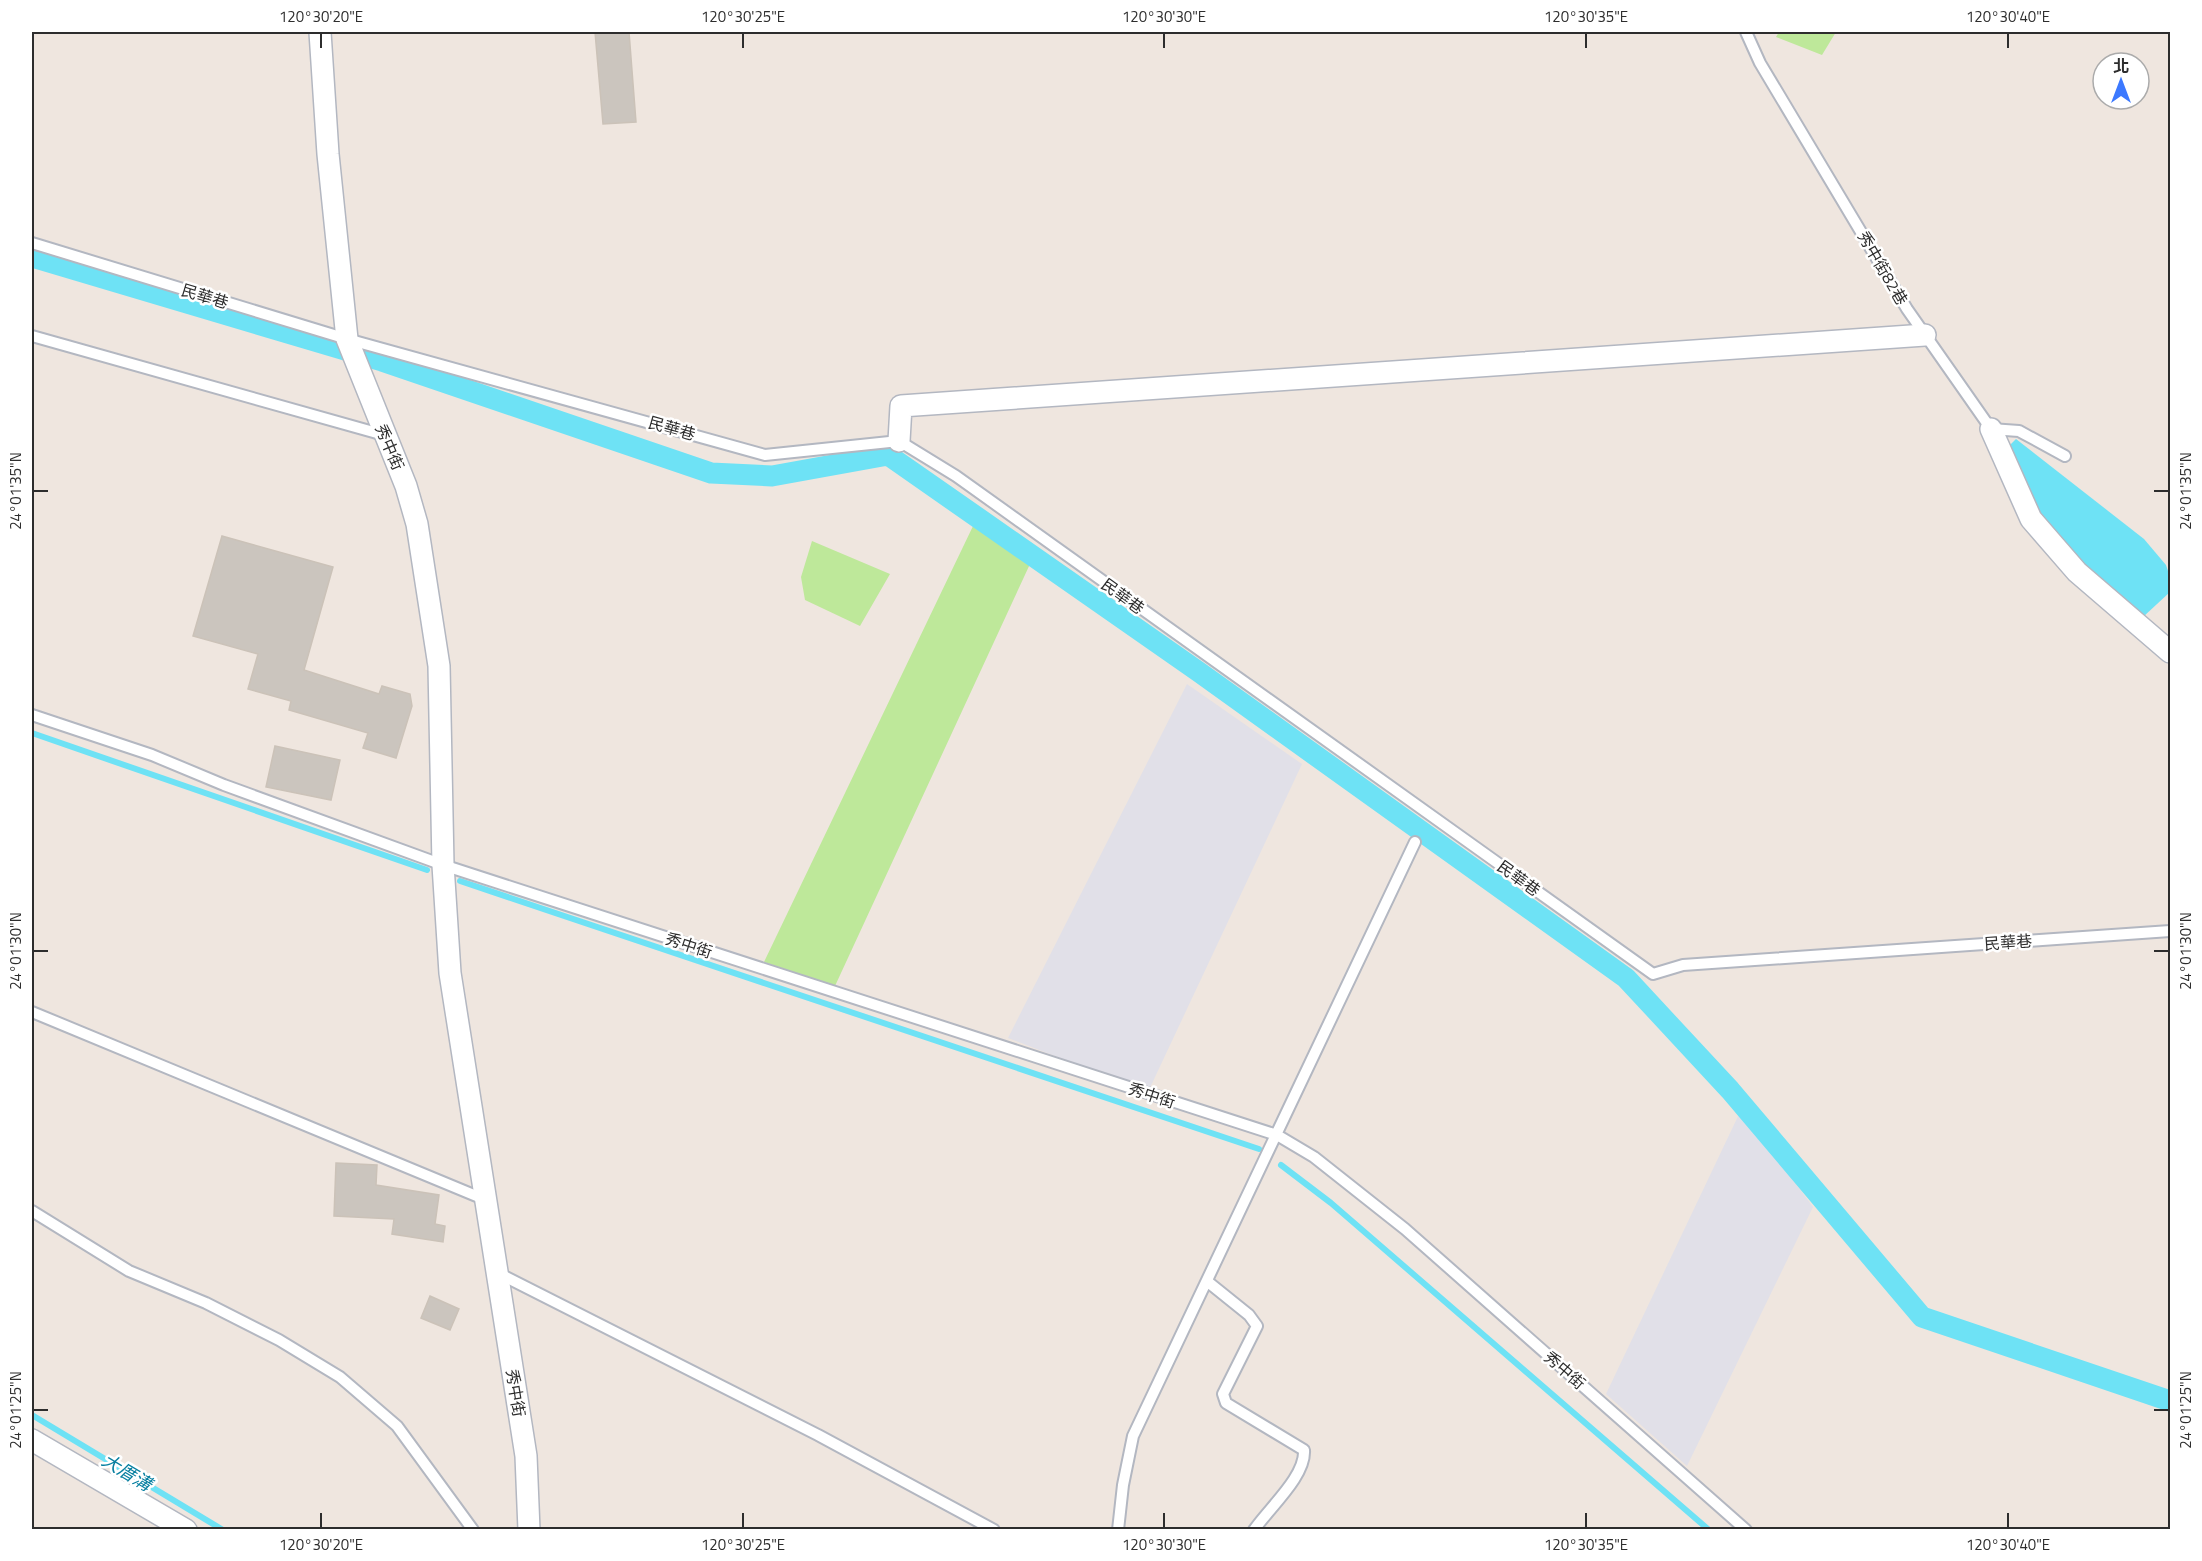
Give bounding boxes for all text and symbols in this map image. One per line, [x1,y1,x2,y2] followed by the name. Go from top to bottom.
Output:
[279,5,363,28] text: 120°30'20"E
[701,5,785,28] text: 120°30'25"E
[1122,5,1206,28] text: 120°30'30"E
[1544,5,1628,28] text: 120°30'35"E
[1966,5,2050,28] text: 120°30'40"E
[2091,51,2151,111] north arrow
[2113,54,2129,78] text: 北
[1852,227,1914,309] street label: 秀中街82巷
[179,278,231,314] street label: 民華巷
[646,410,698,446] street label: 民華巷
[370,420,410,474] street label: 秀中街
[4,452,27,530] text: 24°01'35"N
[2174,452,2197,530] text: 24°01'35"N
[1097,572,1149,620] street label: 民華巷
[1493,854,1545,902] street label: 民華巷
[4,912,27,990] text: 24°01'30"N
[2174,912,2197,990] text: 24°01'30"N
[662,926,716,964] street label: 秀中街
[1983,928,2033,956] street label: 民華巷
[1125,1076,1179,1114] street label: 秀中街
[1539,1345,1591,1395] street label: 秀中街
[500,1367,532,1419] street label: 秀中街
[4,1371,27,1449] text: 24°01'25"N
[2174,1371,2197,1449] text: 24°01'25"N
[97,1447,160,1499] water label: 大厝溝
[279,1533,363,1556] text: 120°30'20"E
[701,1533,785,1556] text: 120°30'25"E
[1122,1533,1206,1556] text: 120°30'30"E
[1544,1533,1628,1556] text: 120°30'35"E
[1966,1533,2050,1556] text: 120°30'40"E

